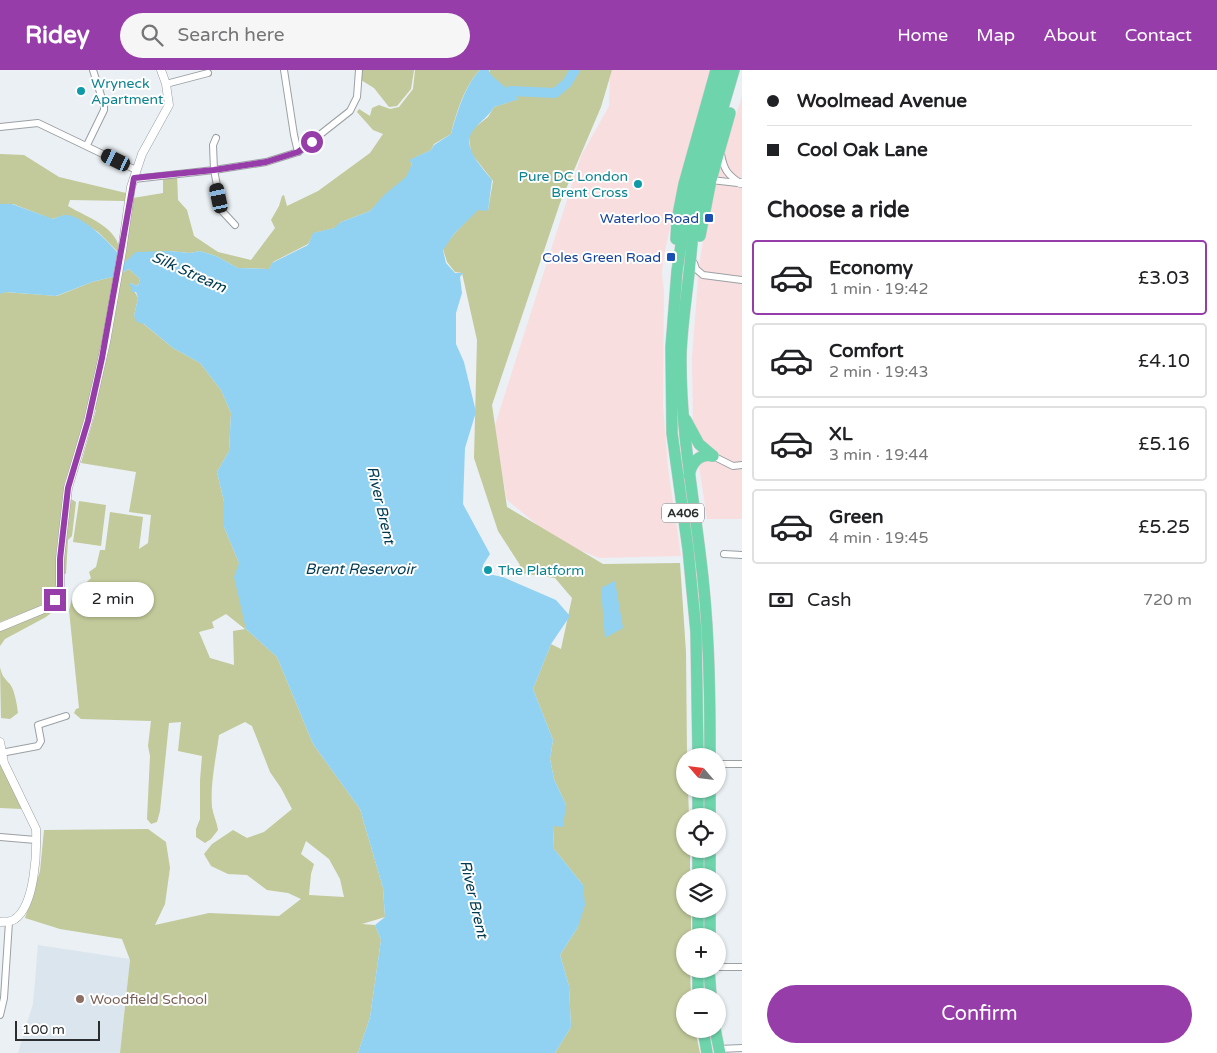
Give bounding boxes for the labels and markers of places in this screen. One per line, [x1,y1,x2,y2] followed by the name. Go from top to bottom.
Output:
[91,75,164,108] place label: Wryneck Apartment
[75,85,87,97] marker: Wryneck Apartment
[519,168,628,201] place label: Pure DC London Brent Cross
[632,178,644,190] marker: Pure DC London Brent Cross
[600,210,699,227] place label: Waterloo Road
[703,212,715,224] marker: Waterloo Road
[542,249,661,266] place label: Coles Green Road
[665,251,677,263] marker: Coles Green Road
[498,562,584,579] place label: The Platform
[482,564,494,576] marker: The Platform
[90,991,207,1008] place label: Woodfield School
[74,993,86,1005] marker: Woodfield School

